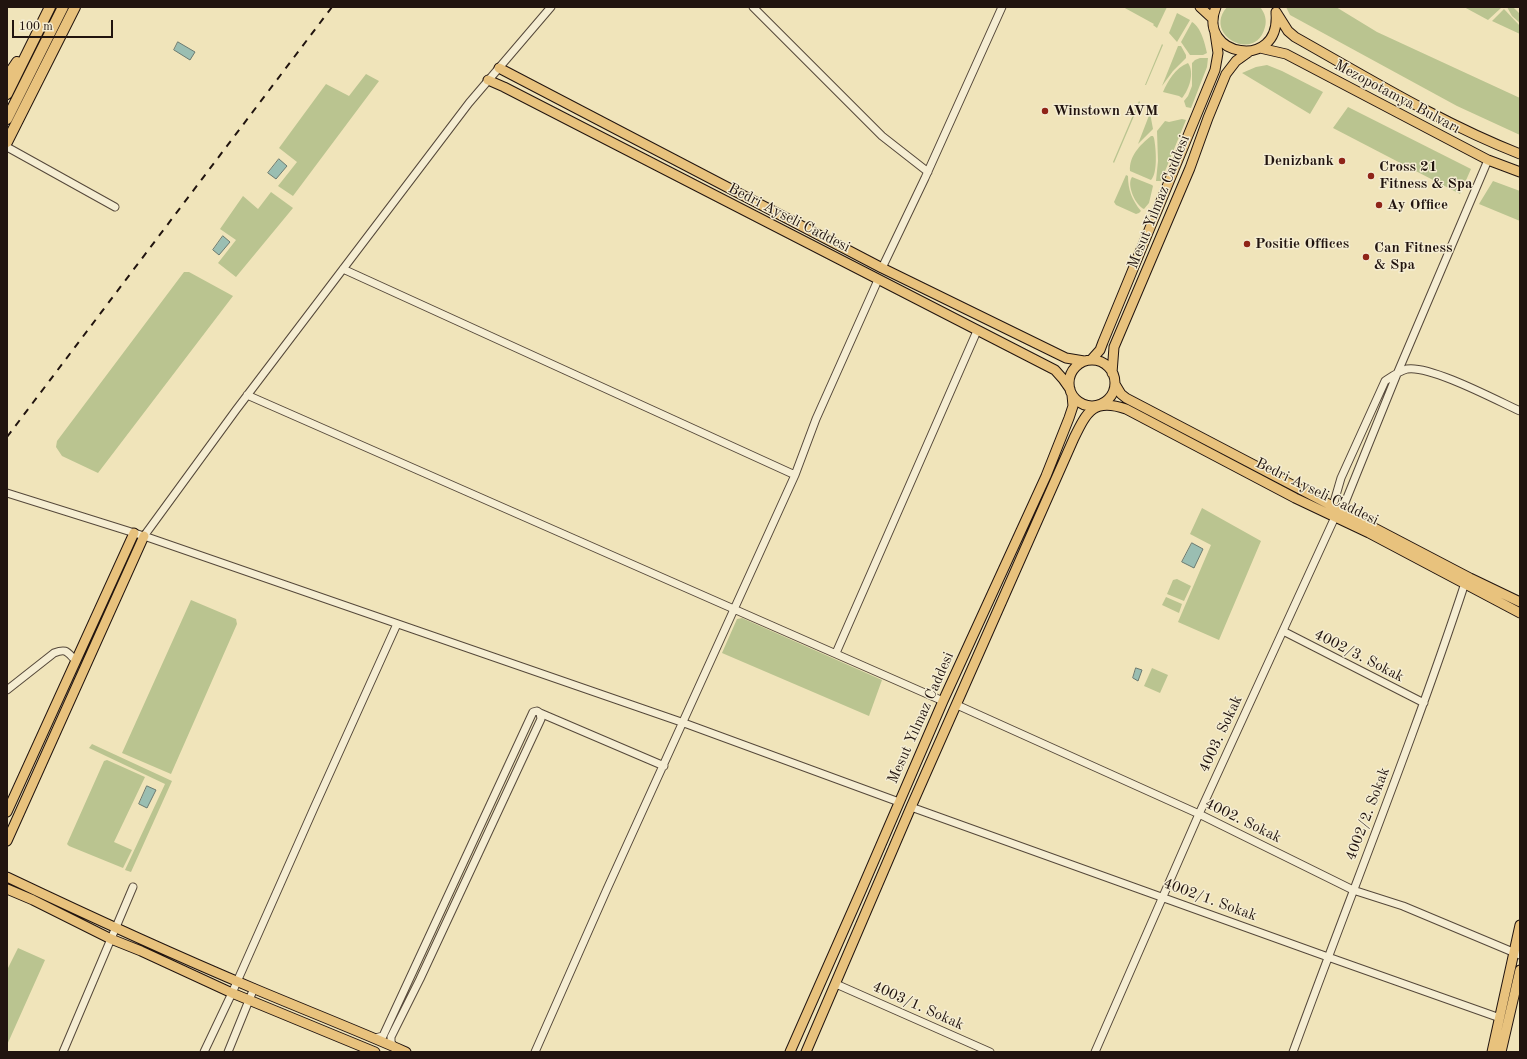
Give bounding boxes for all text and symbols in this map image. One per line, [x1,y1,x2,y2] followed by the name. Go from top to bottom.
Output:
[14,12,115,38] scale bar
[19,21,53,33] text: 100 m
[1331,56,1463,138] street label: Mezopotamya Bulvarı
[1053,102,1158,120] place label: Winstown AVM
[1040,106,1050,116] marker: Winstown AVM
[1124,133,1194,271] street label: Mesut Yılmaz Caddesi
[1263,152,1334,170] place label: Denizbank
[1337,156,1347,166] marker: Denizbank
[1379,158,1473,193] place label: Cross 21 Fitness & Spa
[1366,171,1376,181] marker: Cross 21 Fitness & Spa
[725,179,853,257] street label: Bedri Ayseli Caddesi
[1387,196,1448,214] place label: Ay Office
[1374,200,1384,210] marker: Ay Office
[1255,235,1349,253] place label: Positie Offices
[1242,239,1252,249] marker: Positie Offices
[1374,239,1452,274] place label: Can Fitness & Spa
[1361,252,1371,262] marker: Can Fitness & Spa
[1253,454,1381,530] street label: Bedri Ayseli Caddesi
[1311,626,1407,686] street label: 4002/3. Sokak
[884,649,958,787] street label: Mesut Yılmaz Caddesi
[1195,693,1247,775] street label: 4003. Sokak
[1342,765,1394,863] street label: 4002/2. Sokak
[1202,795,1284,847] street label: 4002. Sokak
[1161,875,1259,925] street label: 4002/1. Sokak
[869,978,967,1034] street label: 4003/1. Sokak

